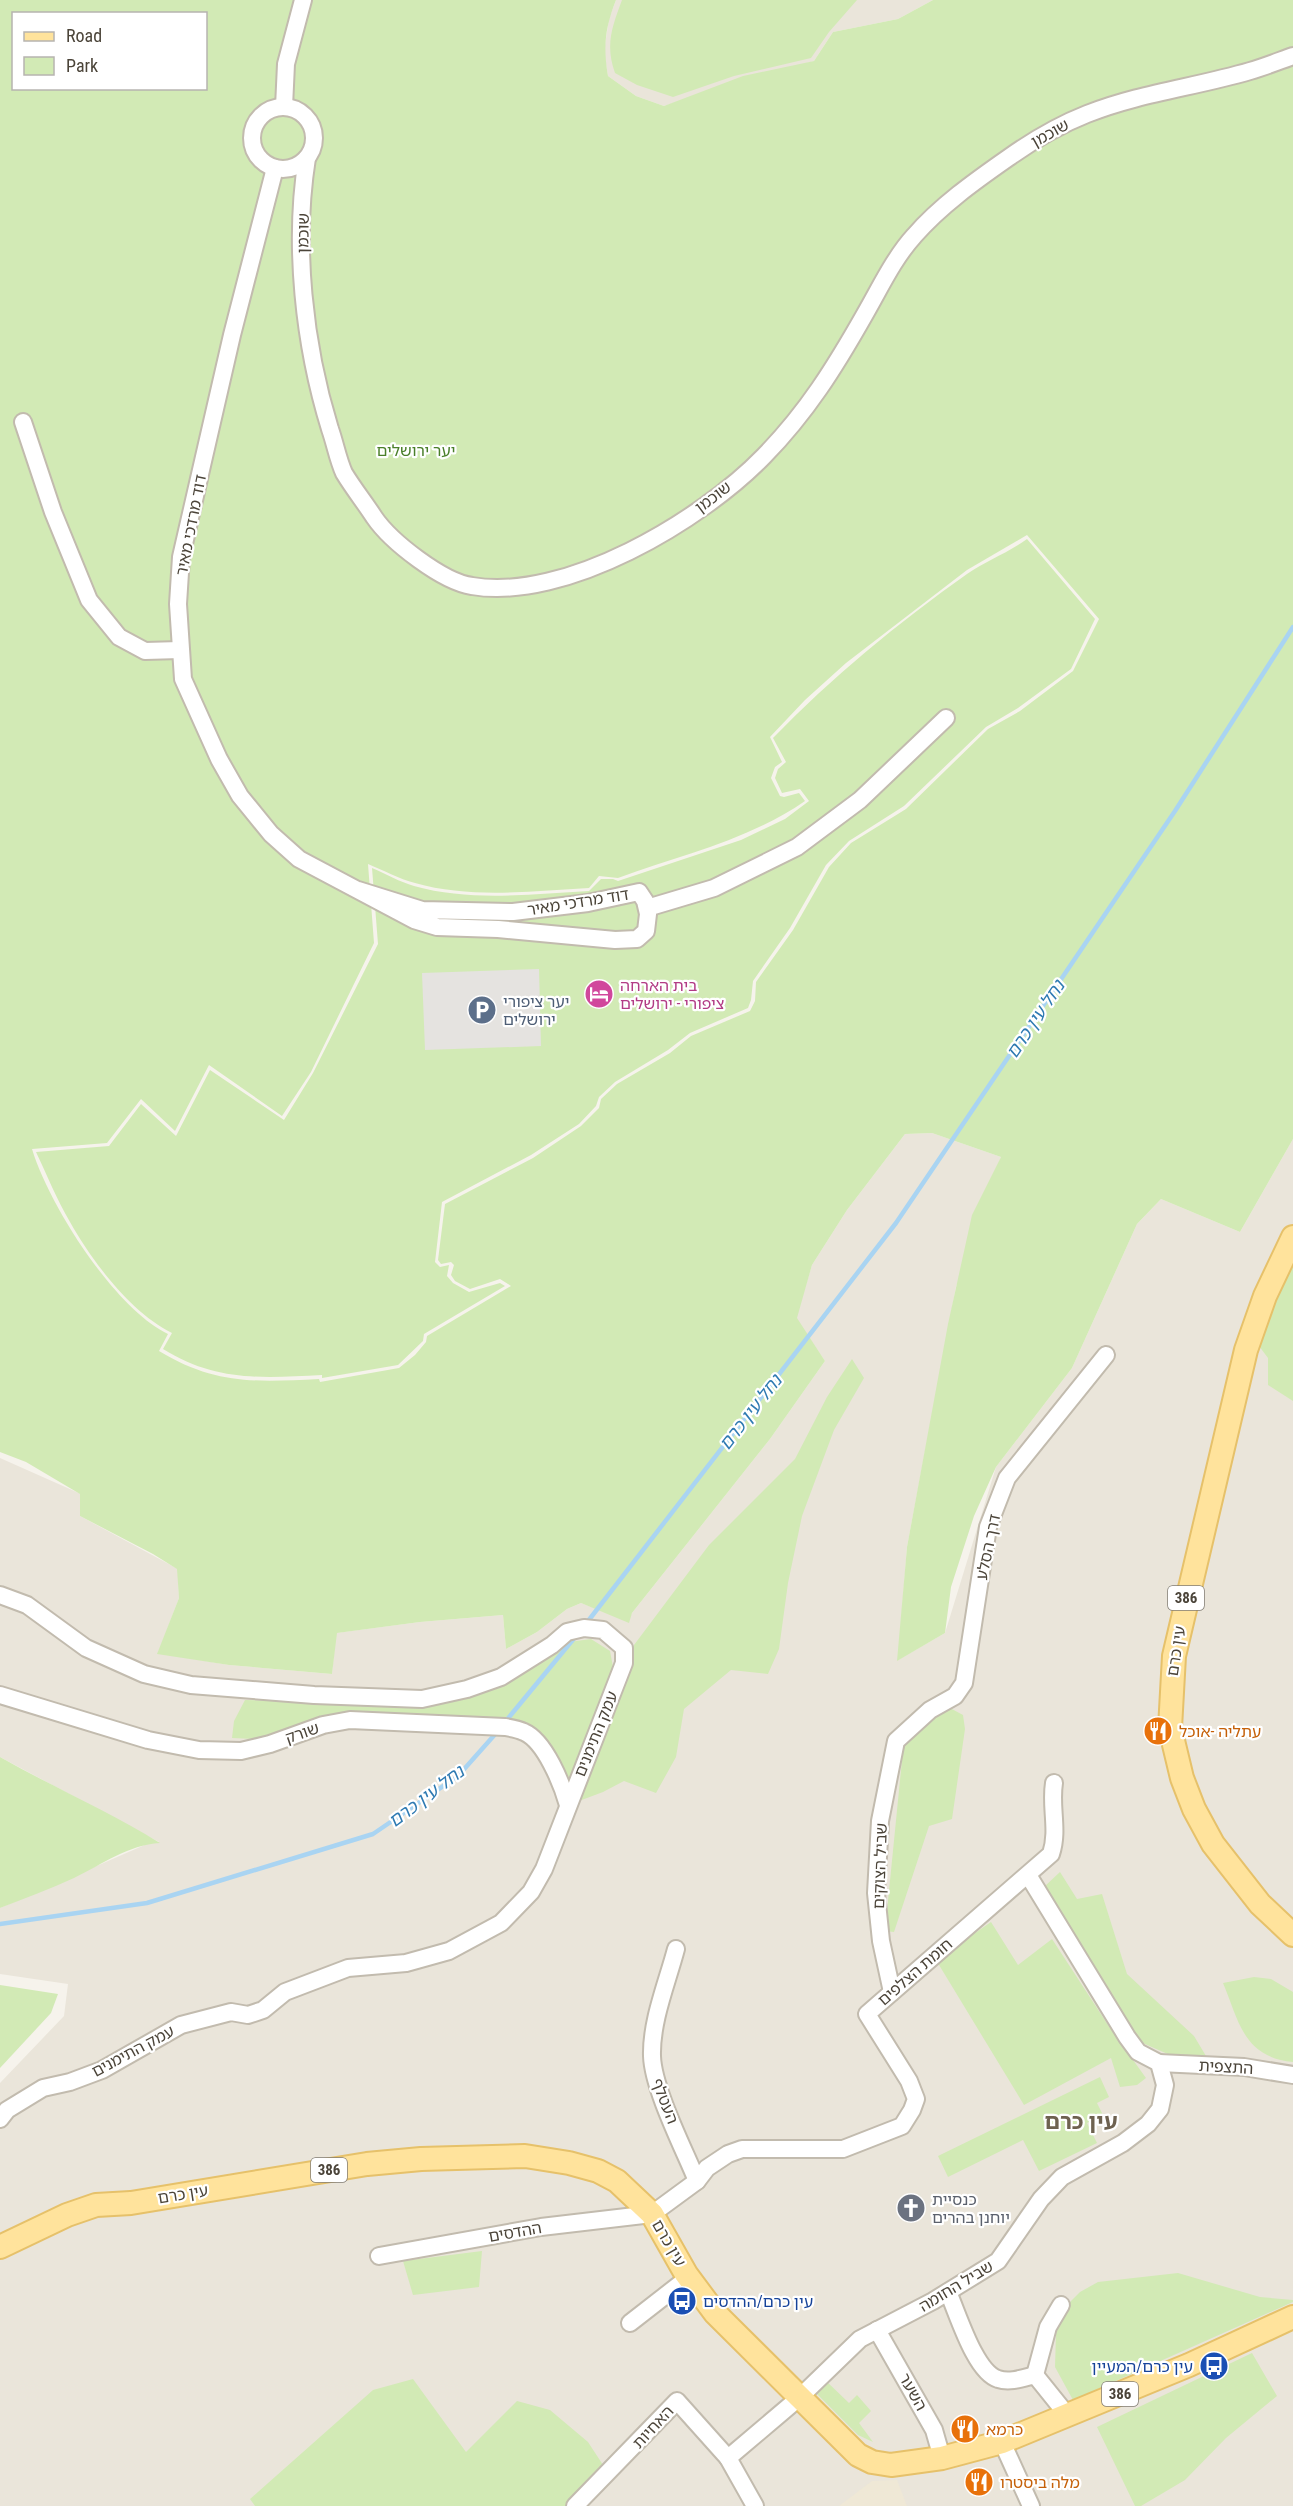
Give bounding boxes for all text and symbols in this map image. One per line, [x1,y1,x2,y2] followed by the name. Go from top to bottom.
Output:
[12,12,207,90] legend
[66,25,102,46] text: Road
[66,55,98,76] text: Park
[1028,115,1072,151] street label: שוכמן
[293,213,313,253] street label: שוכמן
[376,441,456,460] park label: יער ירושלים
[172,473,210,577] street label: דוד מרדכי מאיר
[691,477,735,517] street label: שוכמן
[526,885,630,919] street label: דוד מרדכי מאיר
[1001,975,1069,1062] water label: נחל עין כרם
[620,976,724,1013] place label: בית הארחה ציפורי - ירושלים
[583,978,615,1010] hotel icon: בית הארחה ציפורי - ירושלים
[503,992,570,1029] place label: יער ציפורי ירושלים
[466,994,498,1026] parking icon: יער ציפורי ירושלים
[714,1369,786,1454] water label: נחל עין כרם
[972,1512,1004,1582] street label: דרך הסלע
[1168,1586,1204,1610] road number: 386
[1163,1624,1189,1678] street label: עין כרם
[570,1688,622,1780] street label: עמק התימנים
[1142,1715,1174,1747] restaurant icon: עתליה -אוכל
[282,1718,322,1748] street label: שורק
[1179,1722,1261,1741] place label: עתליה -אוכל
[384,1760,469,1831] water label: נחל עין כרם
[869,1823,891,1909] street label: שביל הצוקים
[874,1935,956,2009] street label: חומת הצלפים
[88,2021,178,2081] street label: עמק התימנים
[1198,2056,1254,2078] street label: התצפית
[648,2076,682,2126] street label: העטלף
[1044,2109,1118,2134] district label: עין כרם
[311,2158,347,2182] road number: 386
[156,2181,210,2207] street label: עין כרם
[932,2190,1010,2227] place label: כנסיית יוחנן בהרים
[895,2192,927,2224] church icon: כנסיית יוחנן בהרים
[648,2216,690,2270] street label: עין כרם
[487,2218,543,2246] street label: ההדסים
[915,2256,997,2316] street label: שביל החומה
[666,2285,698,2317] bus stop icon: עין כרם/ההדסים
[703,2292,813,2311] place label: עין כרם/ההדסים
[1198,2350,1230,2382] bus stop icon: עין כרם/המעיין
[1092,2357,1193,2376] place label: עין כרם/המעיין
[895,2370,931,2414] street label: השער
[1102,2382,1138,2406] road number: 386
[629,2402,677,2452] street label: האחיות
[949,2413,981,2445] restaurant icon: כרמא
[986,2420,1023,2439] place label: כרמא
[963,2466,995,2498] restaurant icon: מלה ביסטרו
[1000,2473,1080,2492] place label: מלה ביסטרו

